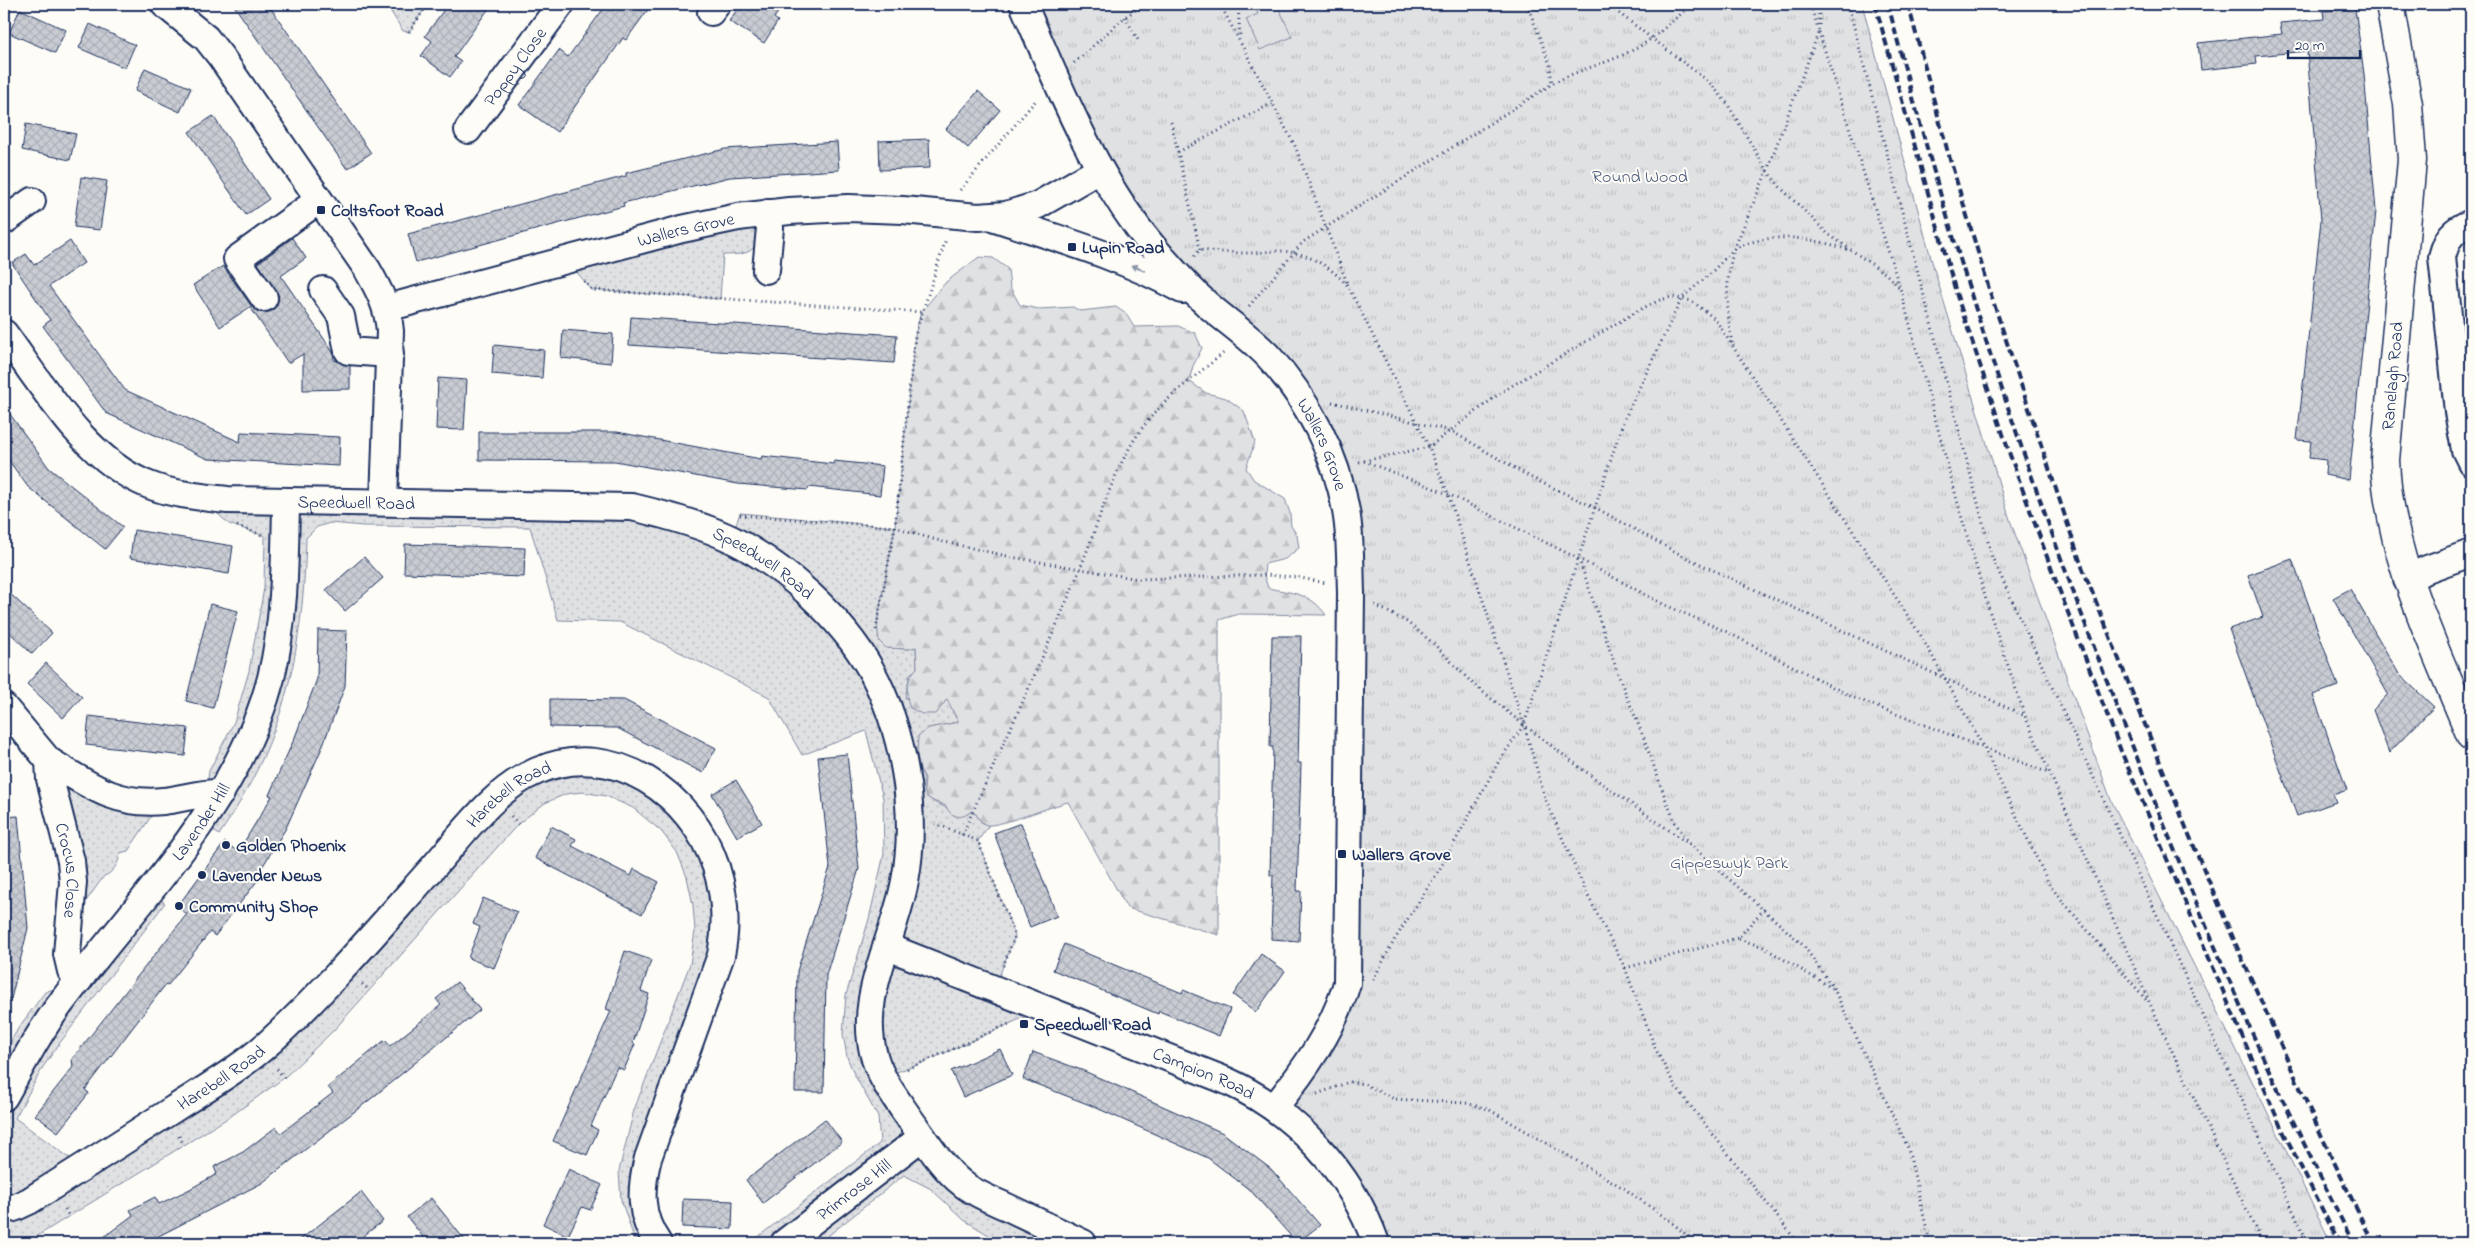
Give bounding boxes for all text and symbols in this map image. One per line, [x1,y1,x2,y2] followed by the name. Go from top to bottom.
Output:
[479,22,555,113] street label: Poppy Close
[2288,28,2360,60] scale bar
[2295,35,2325,57] text: 20 m
[1592,165,1688,191] park label: Round Wood
[331,199,445,225] place label: Coltsfoot Road
[315,204,327,216] marker: Coltsfoot Road
[635,207,738,255] street label: Wallers Grove
[1082,236,1165,262] place label: Lupin Road
[1066,241,1078,253] marker: Lupin Road
[1131,263,1145,271] one-way arrow
[2376,321,2413,432] street label: Ranelagh Road
[1289,394,1352,495] street label: Wallers Grove
[297,490,415,518] street label: Speedwell Road
[708,521,819,607] street label: Speedwell Road
[461,756,555,835] street label: Harebell Road
[167,779,238,867] street label: Lavender Hill
[47,820,84,920] street label: Crocus Close
[236,834,346,860] place label: Golden Phoenix
[220,839,232,851] marker: Golden Phoenix
[1352,843,1452,869] place label: Wallers Grove
[1336,848,1348,860] marker: Wallers Grove
[1670,851,1788,877] park label: Gippeswyk Park
[212,864,322,890] place label: Lavender News
[196,869,208,881] marker: Lavender News
[189,895,319,922] place label: Community Shop
[173,900,185,912] marker: Community Shop
[1034,1013,1152,1039] place label: Speedwell Road
[1018,1018,1030,1030] marker: Speedwell Road
[173,1040,272,1118] street label: Harebell Road
[1148,1042,1259,1108] street label: Campion Road
[812,1154,898,1228] street label: Primrose Hill

